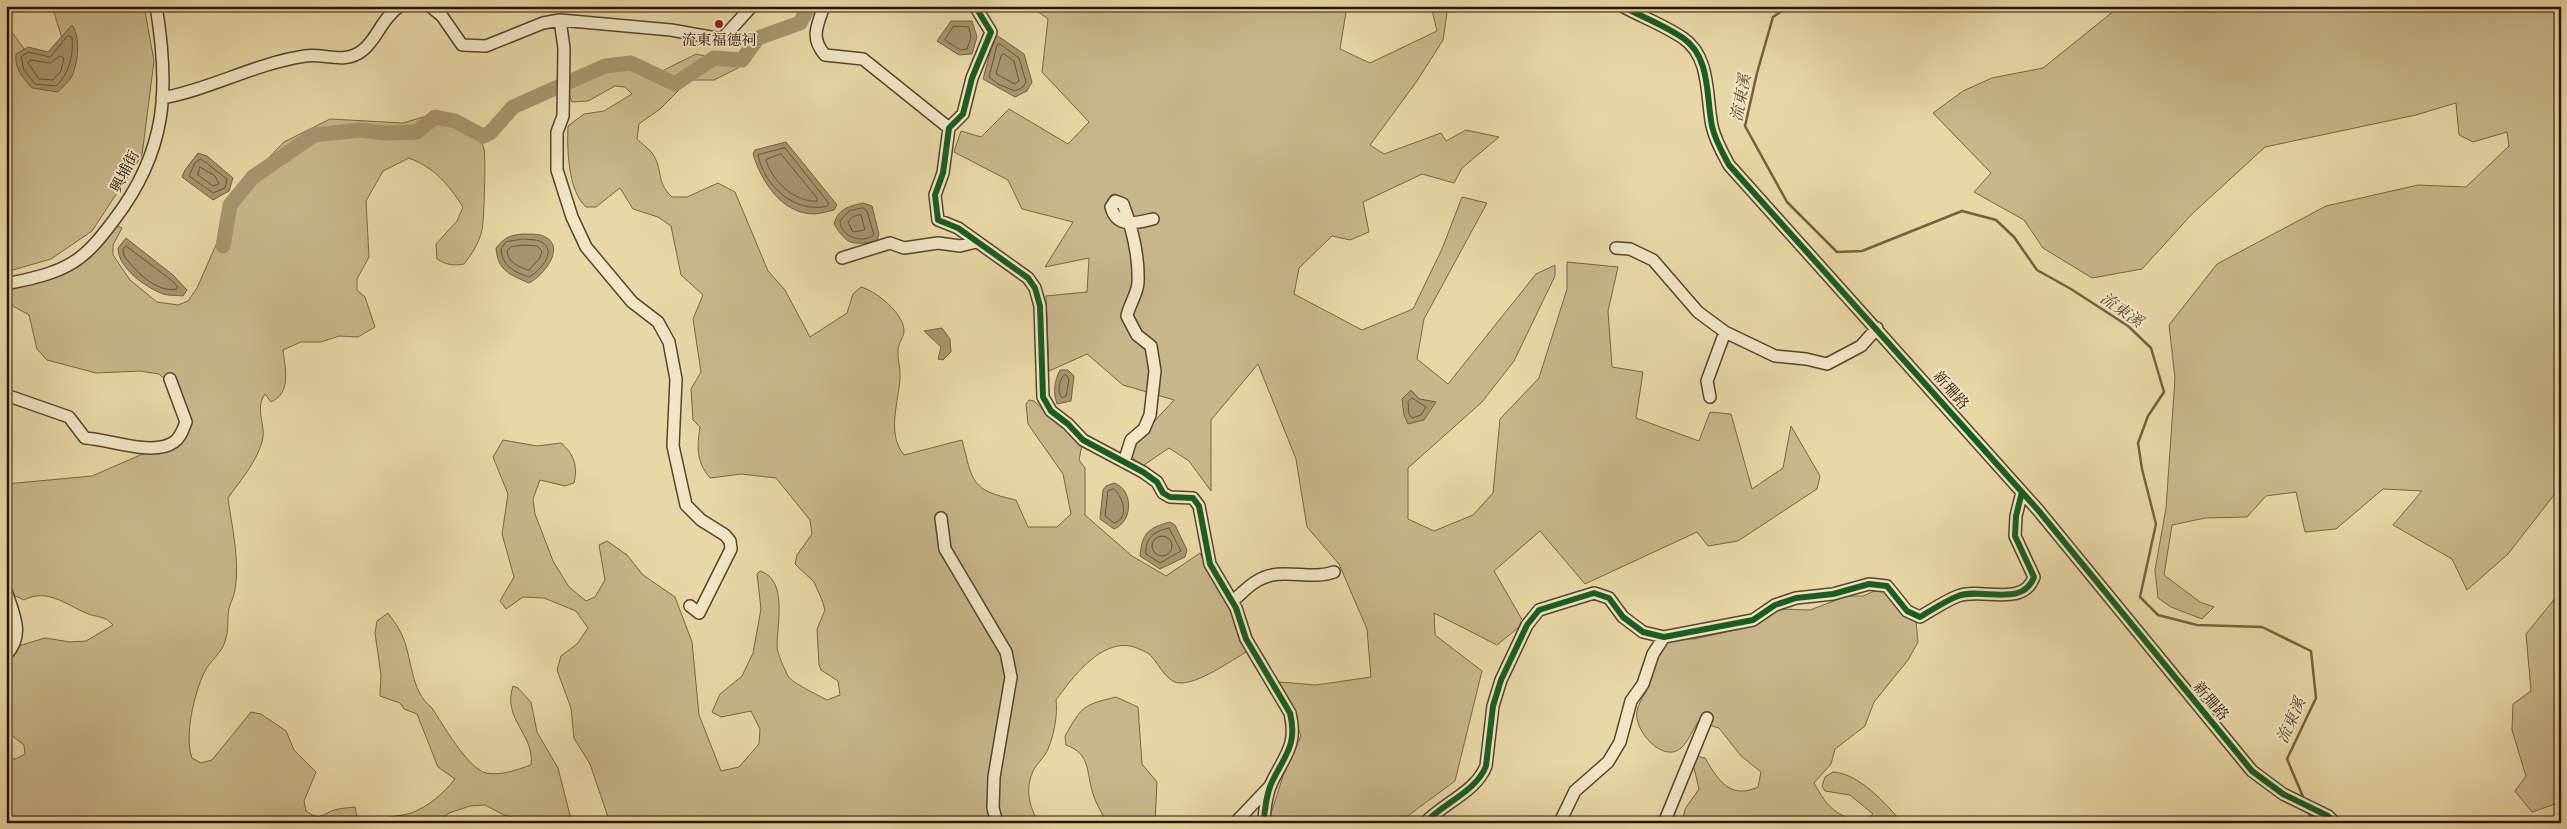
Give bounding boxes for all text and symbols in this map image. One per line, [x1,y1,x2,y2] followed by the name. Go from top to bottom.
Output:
[713,18,725,30] marker: 流東福德祠
[681,31,757,52] place label: 流東福德祠
[1727,70,1758,124] water label: 流東溪
[106,147,146,197] street label: 興埔街
[2095,288,2149,335] water label: 流東溪
[1927,367,1973,415] street label: 新珊路
[2187,678,2233,726] street label: 新珊路
[2272,693,2313,747] water label: 流東溪

